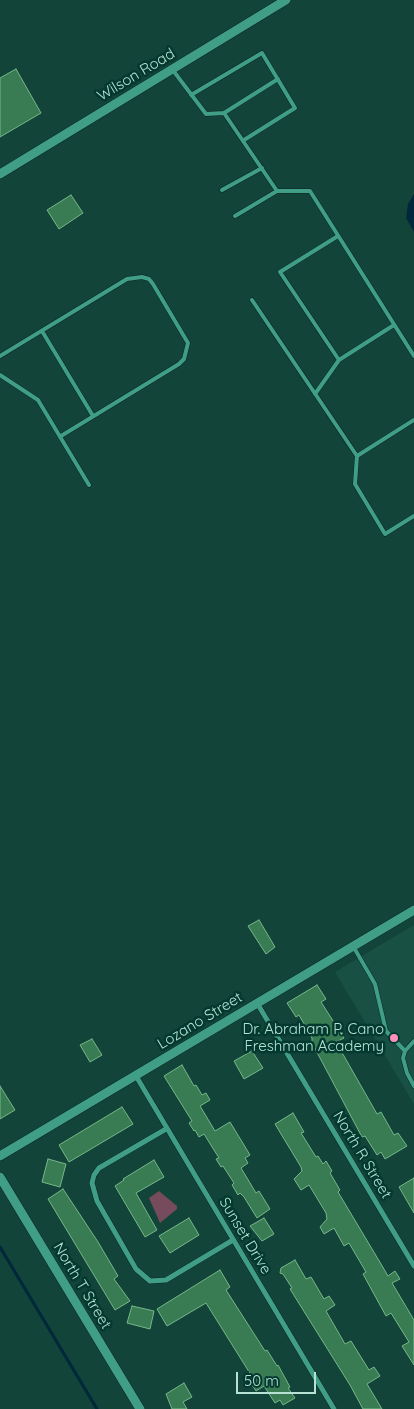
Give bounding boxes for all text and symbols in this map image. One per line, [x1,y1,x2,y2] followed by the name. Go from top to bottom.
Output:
[94,45,178,105] street label: Wilson Road
[154,989,246,1053] street label: Lozano Street
[242,1020,384,1055] place label: Dr. Abraham P. Cano Freshman Academy
[388,1032,400,1044] marker: Dr. Abraham P. Cano Freshman Academy
[329,1108,395,1202] street label: North R Street
[215,1194,275,1278] street label: Sunset Drive
[49,1240,115,1332] street label: North T Street
[239,1362,319,1394] scale bar
[244,1371,279,1390] text: 50 m

